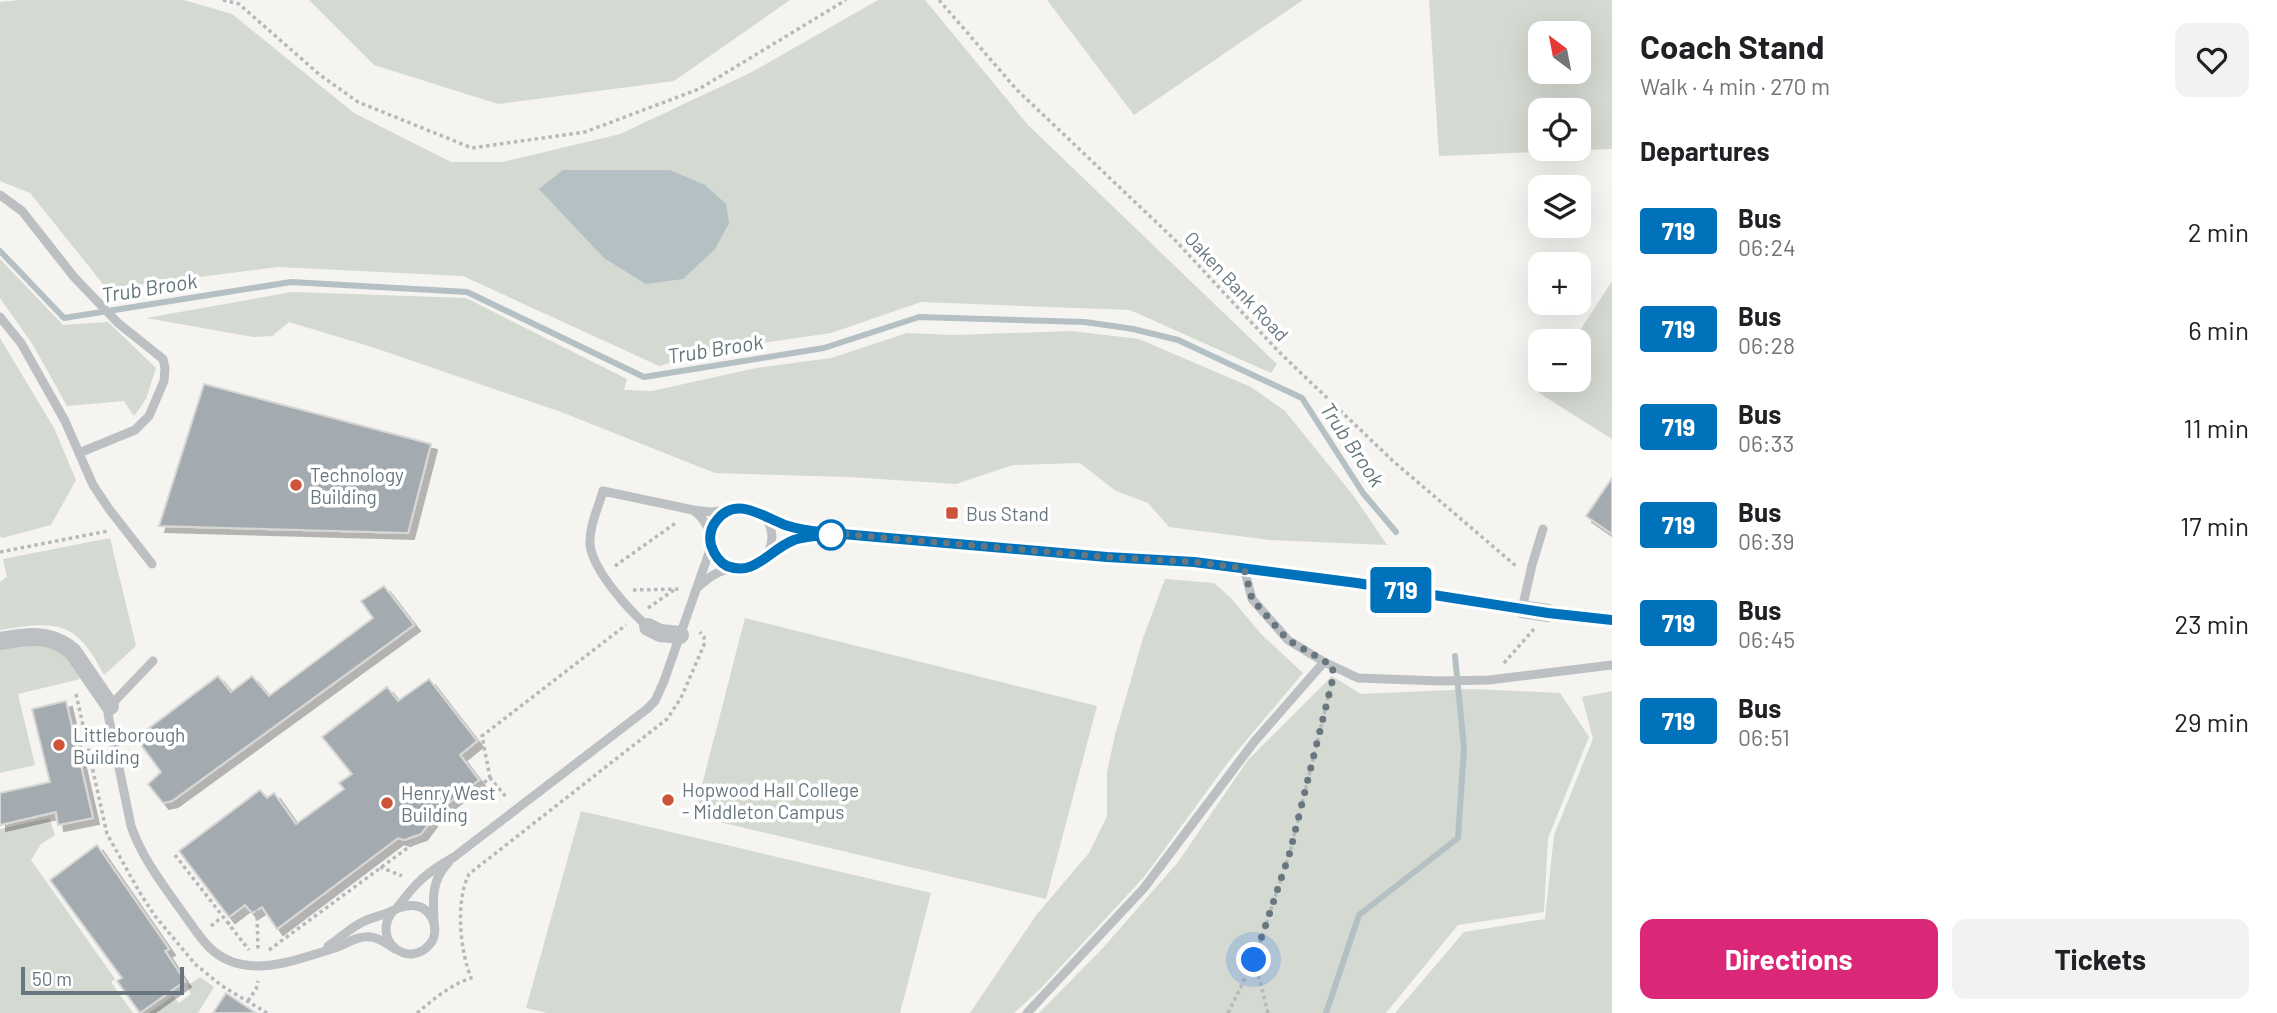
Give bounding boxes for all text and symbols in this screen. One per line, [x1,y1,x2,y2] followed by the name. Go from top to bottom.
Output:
[1528,21,1591,84] north arrow
[1528,21,1591,392] map controls
[2175,23,2249,97] button: heart
[1640,26,1824,66] text: Coach Stand
[1640,72,1830,100] text: Walk · 4 min · 270 m
[1528,98,1591,161] button: locate
[1640,135,1770,166] text: Departures
[1528,175,1591,238] button: layers
[1738,202,1781,233] text: Bus
[1662,216,1695,245] text: 719
[2188,216,2249,247] text: 2 min
[1180,226,1294,346] street label: Oaken Bank Road
[1738,233,1796,261] text: 06:24
[1528,252,1591,315] button: +
[99,267,199,307] water label: Trub Brook
[1738,300,1781,331] text: Bus
[1662,314,1695,343] text: 719
[2188,314,2249,345] text: 6 min
[665,328,765,368] water label: Trub Brook
[1528,329,1591,392] button: −
[1738,331,1795,359] text: 06:28
[1316,397,1391,492] water label: Trub Brook
[1738,398,1781,429] text: Bus
[1662,412,1695,441] text: 719
[2183,412,2249,443] text: 11 min
[1738,429,1794,457] text: 06:33
[310,463,404,508] place label: Technology Building
[288,477,304,493] marker: Technology Building
[1738,496,1781,527] text: Bus
[966,502,1049,525] place label: Bus Stand
[944,505,960,521] marker: Bus Stand
[1662,510,1695,539] text: 719
[2180,510,2249,541] text: 17 min
[816,520,846,550] unlabelled marker
[1738,527,1794,555] text: 06:39
[1361,567,1441,613] line badge: 719
[1384,575,1418,604] text: 719
[1738,594,1781,625] text: Bus
[1662,608,1695,637] text: 719
[2174,608,2249,639] text: 23 min
[1738,625,1795,653] text: 06:45
[1738,692,1781,723] text: Bus
[1662,706,1695,735] text: 719
[2174,706,2249,737] text: 29 min
[73,723,185,768] place label: Littleborough Building
[1738,723,1790,751] text: 06:51
[51,737,67,753] marker: Littleborough Building
[682,778,859,823] place label: Hopwood Hall College - Middleton Campus
[401,781,496,826] place label: Henry West Building
[660,792,676,808] marker: Hopwood Hall College - Middleton Campus
[379,795,395,811] marker: Henry West Building
[1640,919,1938,999] button: Directions
[1952,919,2249,999] button: Tickets
[1236,942,1271,977] your location
[21,964,184,996] scale bar
[32,967,72,990] text: 50 m

